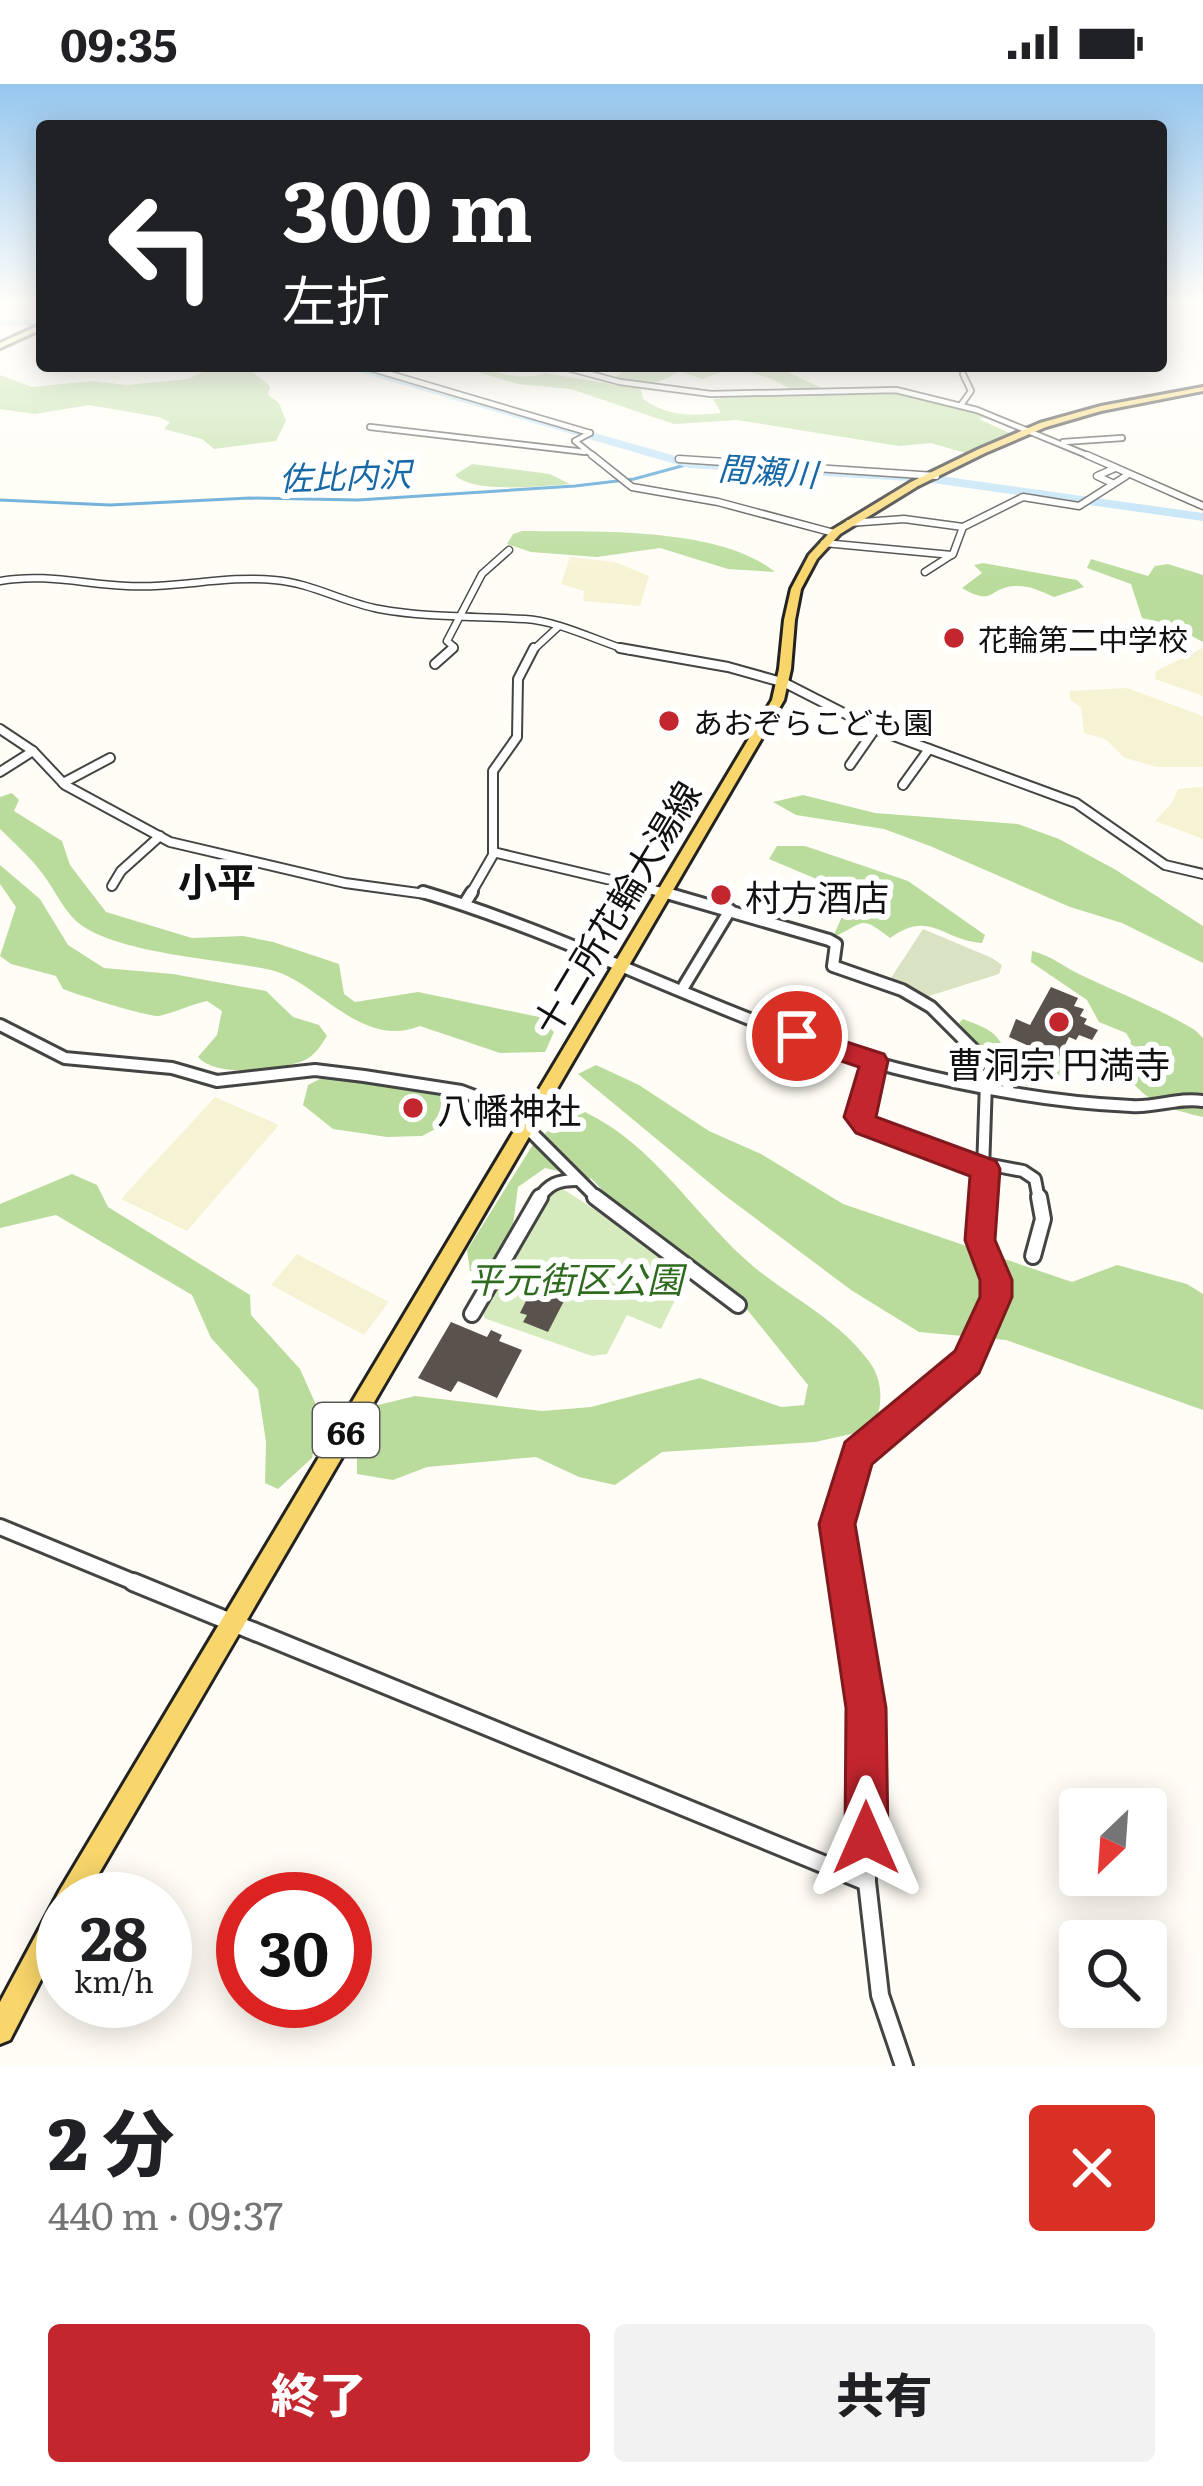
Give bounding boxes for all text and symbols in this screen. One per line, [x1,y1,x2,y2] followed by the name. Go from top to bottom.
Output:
[60,9,177,76] text: 09:35
[282,143,533,268] text: 300 m
[84,168,240,324] icon: left
[282,257,390,338] text: 左折
[717,441,822,497] water label: 間瀬川
[278,447,416,501] water label: 佐比内沢
[978,616,1188,660] place label: 花輪第二中学校
[941,625,967,651] marker: 花輪第二中学校
[693,699,933,743] place label: あおぞらこども園
[656,708,682,734] marker: あおぞらこども園
[518,770,712,1044] street label: 十二所花輪大湯線
[178,850,256,908] district label: 小平
[745,869,889,922] place label: 村方酒店
[708,882,734,908] marker: 村方酒店
[746,985,848,1087] pin
[764,1003,830,1069] icon: arrive
[1046,1009,1072,1035] marker: 曹洞宗 円満寺
[947,1036,1171,1089] place label: 曹洞宗 円満寺
[437,1082,581,1135] place label: 八幡神社
[400,1095,426,1121] marker: 八幡神社
[467,1251,688,1304] park label: 平元街区公園
[313,1403,379,1457] road number: 66
[803,1775,929,1901] position arrow
[1059,1788,1167,1896] north arrow
[1059,1788,1167,2028] map controls
[216,1872,372,2028] speed limit sign: 30
[80,1890,148,1979] text: 28
[1059,1920,1167,2028] button: search
[74,1958,154,2002] text: km/h
[48,2085,174,2192] text: 2 分
[1029,2105,1155,2231] button: close
[48,2184,283,2242] text: 440 m · 09:37
[48,2324,590,2462] button: 終了
[614,2324,1155,2462] button: 共有

